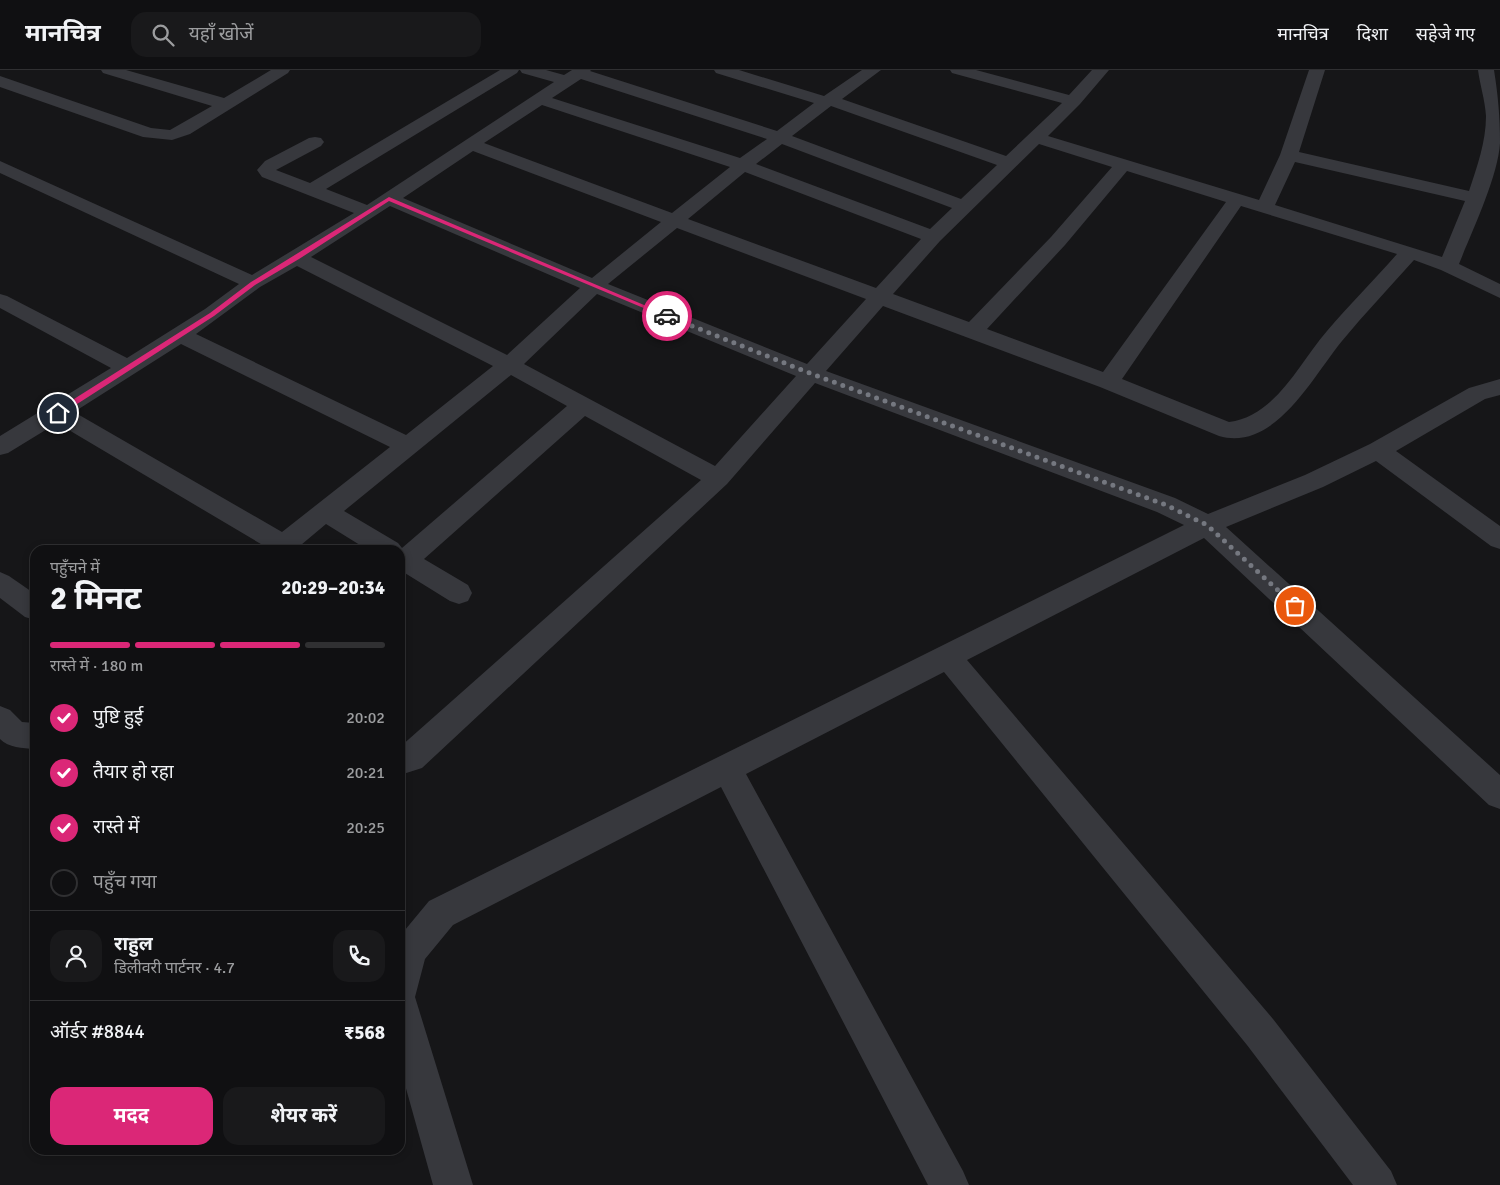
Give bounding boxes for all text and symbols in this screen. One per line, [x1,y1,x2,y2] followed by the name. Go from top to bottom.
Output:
[131,12,481,57] search box
[25,18,101,48] text: मानचित्र
[149,21,177,49] icon: search
[189,22,253,46] text: यहाँ खोजें
[1277,23,1329,45] text: मानचित्र
[1357,23,1388,45] text: दिशा
[1416,23,1475,45] text: सहेजे गए
[642,291,692,341] courier
[653,302,681,330] icon: car
[37,392,79,434] pin
[44,399,72,427] icon: home
[50,558,100,578] text: पहुँचने में
[281,576,385,600] text: 20:29–20:34
[50,579,142,618] text: 2 मिनट
[1274,585,1316,627] pin
[1281,592,1309,620] icon: bag
[50,656,143,676] text: रास्ते में · 180 m
[50,704,78,732] icon: check
[93,705,143,729] text: पुष्टि हुई
[346,708,385,728] text: 20:02
[50,759,78,787] icon: check
[93,760,174,784] text: तैयार हो रहा
[346,763,385,783] text: 20:21
[50,814,78,842] icon: check
[93,815,139,839] text: रास्ते में
[346,818,385,838] text: 20:25
[93,870,157,894] text: पहुँच गया
[50,930,102,982] button: person
[333,930,385,982] button: phone
[114,932,153,956] text: राहुल
[114,958,235,978] text: डिलीवरी पार्टनर · 4.7
[50,1020,145,1044] text: ऑर्डर #8844
[344,1021,385,1045] text: ₹568
[50,1087,213,1145] button: मदद
[223,1087,385,1145] button: शेयर करें

